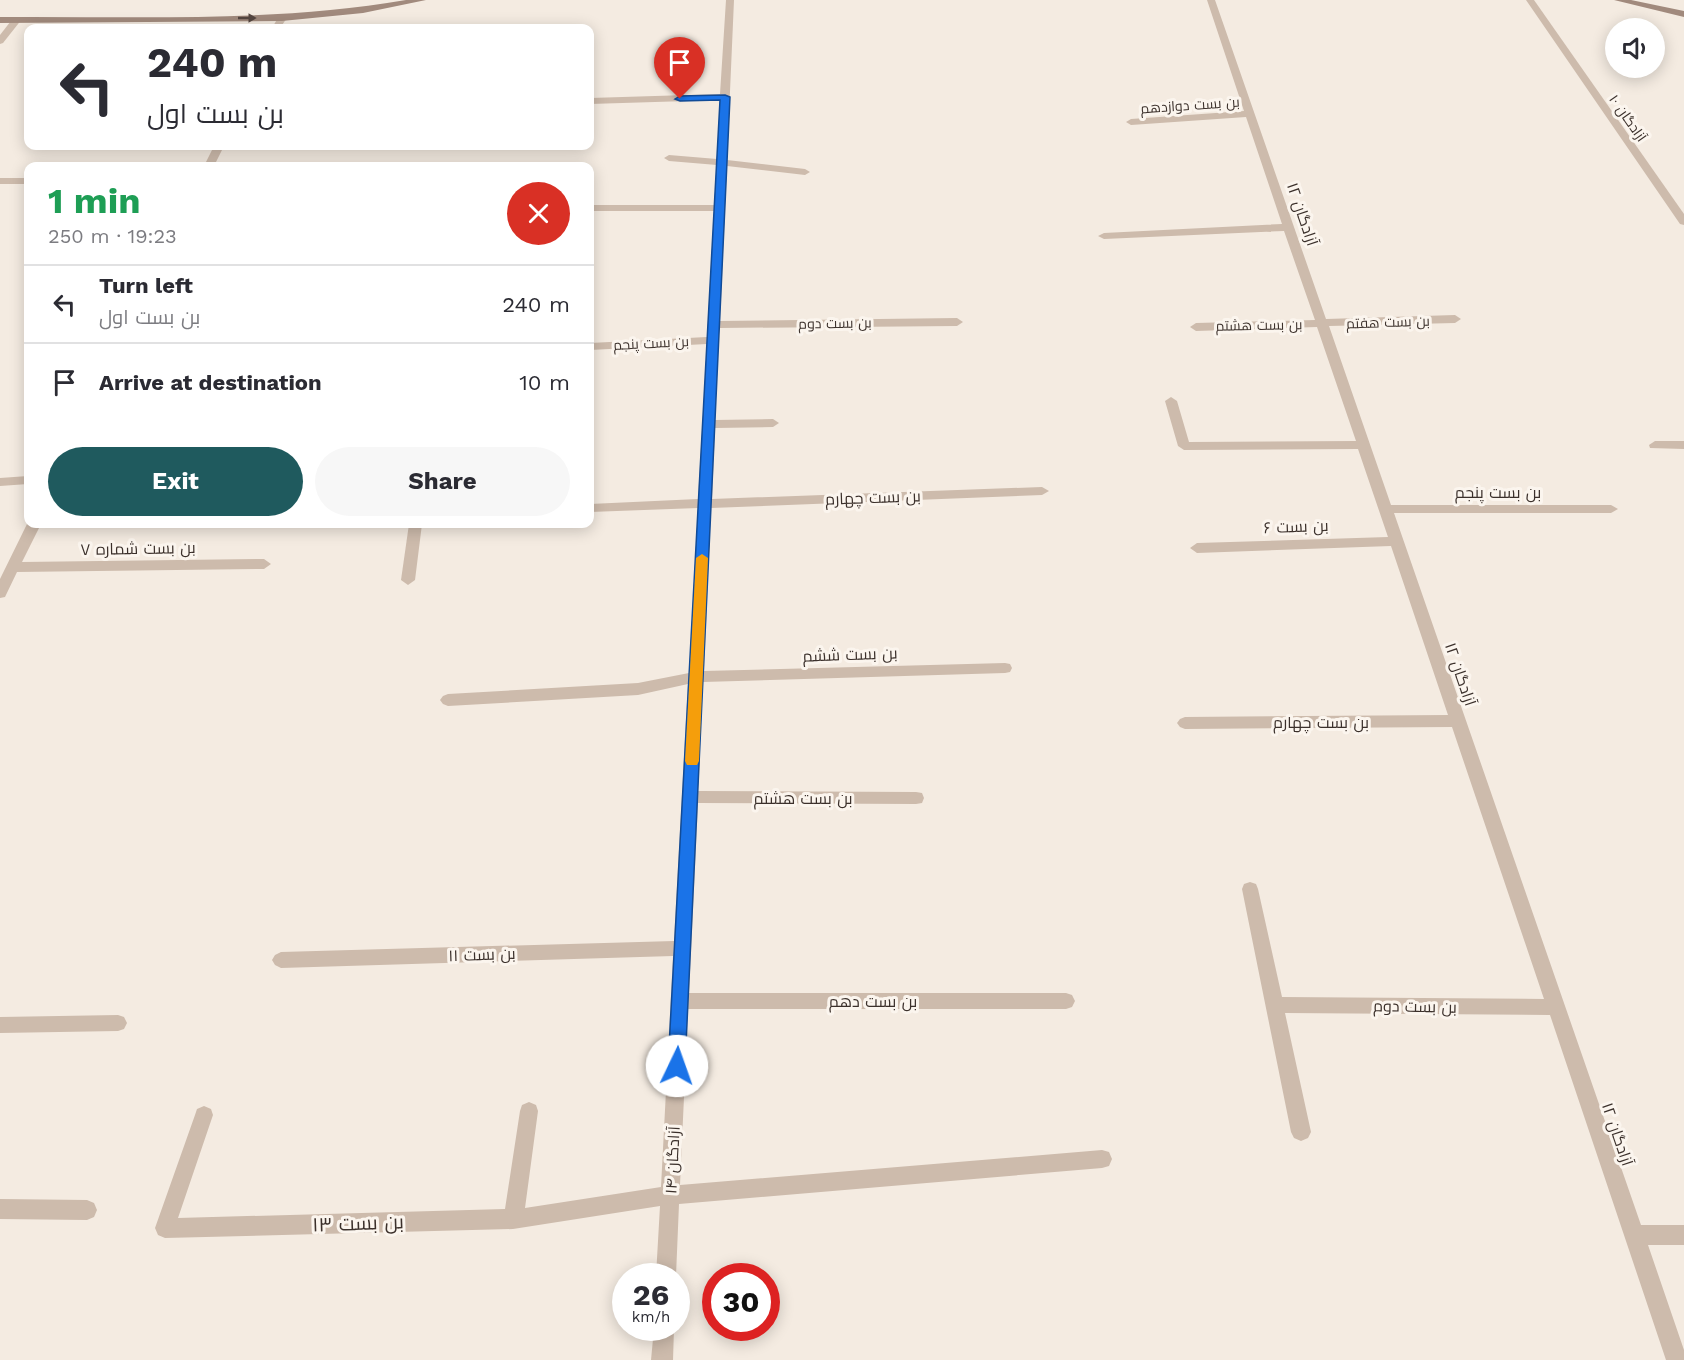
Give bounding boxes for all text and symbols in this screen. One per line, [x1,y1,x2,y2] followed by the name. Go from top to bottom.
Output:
[238,13,257,23] one-way arrow
[1605,18,1665,78] map controls
[1605,18,1665,78] button: sound
[654,37,705,99] pin
[147,38,277,87] text: 240 m
[663,46,696,79] icon: arrive
[48,48,126,126] icon: left
[1606,91,1650,145] street label: ۱۰ آزادگان
[1140,94,1240,118] street label: بن بست دوازدهم
[147,98,284,130] text: بن بست اول
[48,180,140,222] text: 1 min
[1282,180,1322,249] street label: ۱۲ آزادگان
[507,182,570,245] button: close
[48,224,177,248] text: 250 m · 19:23
[99,273,193,298] text: Turn left
[48,288,81,321] icon: left
[502,292,570,317] text: 240 m
[99,305,200,329] text: بن بست اول
[1346,313,1430,333] street label: بن بست هفتم
[798,314,872,334] street label: بن بست دوم
[1215,316,1303,336] street label: بن بست هشتم
[613,333,689,355] street label: بن بست پنجم
[48,366,81,399] icon: arrive
[99,370,322,395] text: Arrive at destination
[519,370,570,395] text: 10 m
[48,447,303,516] button: Exit
[315,447,570,516] button: Share
[1455,483,1541,504] street label: بن بست پنجم
[825,486,921,511] street label: بن بست چهارم
[1263,516,1329,538] street label: بن بست ۶
[80,538,196,560] street label: بن بست شماره ۷
[1440,640,1480,709] street label: ۱۲ آزادگان
[802,643,898,668] street label: بن بست ششم
[1273,713,1369,734] street label: بن بست چهارم
[753,789,853,810] street label: بن بست هشتم
[448,944,516,966] street label: بن بست ۱۱
[829,992,917,1013] street label: بن بست دهم
[1373,996,1457,1019] street label: بن بست دوم
[645,1034,709,1098] position arrow
[1597,1100,1637,1169] street label: ۱۲ آزادگان
[661,1125,685,1194] street label: ۱۴ آزادگان
[312,1209,404,1238] street label: بن بست ۱۳
[702,1263,780,1341] speed limit sign: 30
[633,1277,669,1312] text: 26
[632,1308,670,1326] text: km/h

